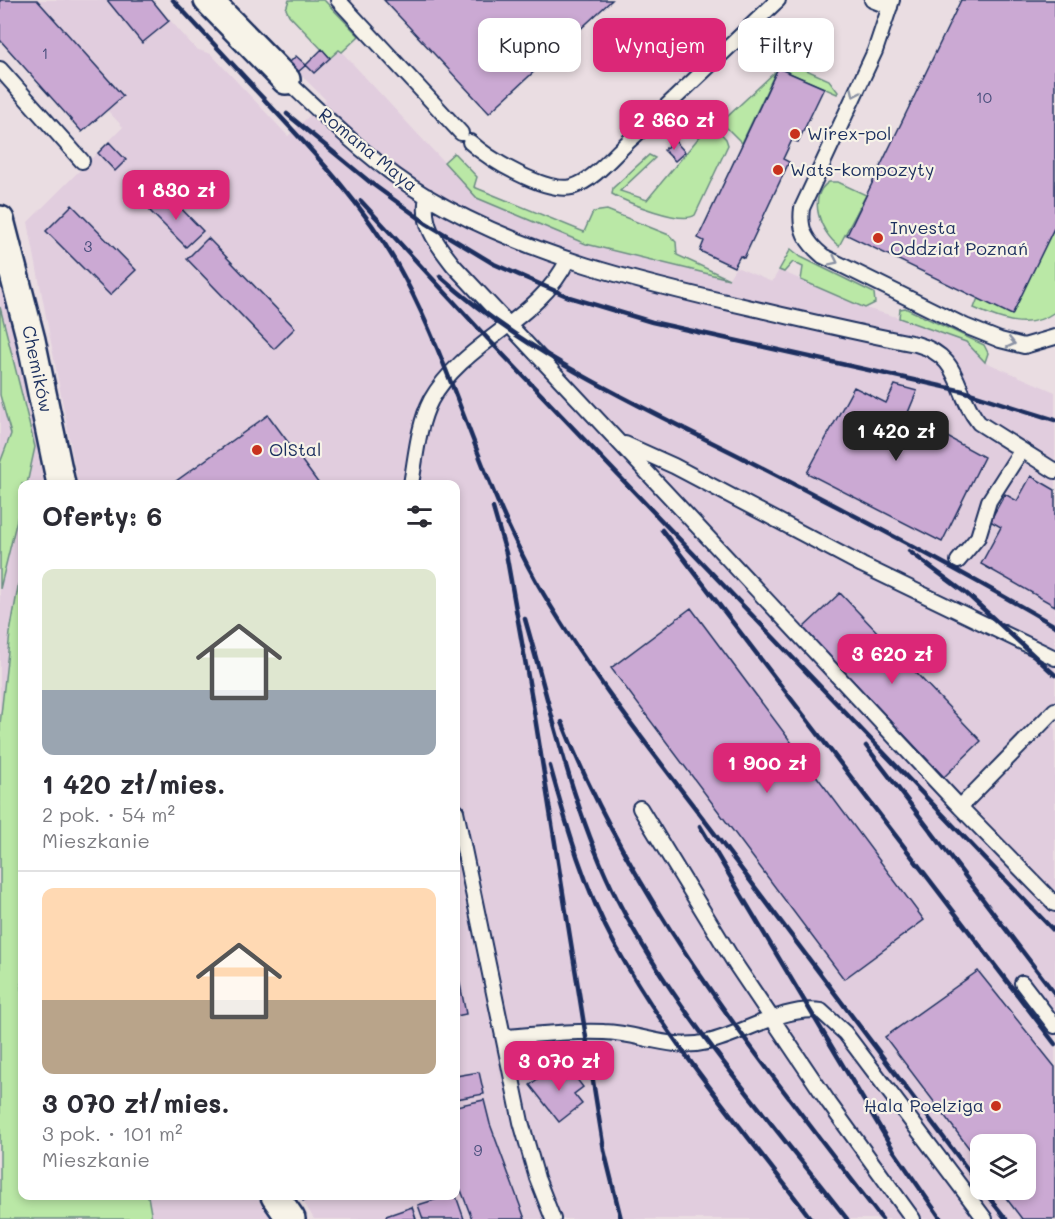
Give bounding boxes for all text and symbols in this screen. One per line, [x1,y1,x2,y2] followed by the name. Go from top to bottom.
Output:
[478,18,581,72] chip: Kupno
[593,18,726,72] chip: Wynajem
[738,18,834,72] chip: Filtry
[42,43,48,63] house number: 1
[851,87,863,98] one-way arrow
[976,87,992,107] house number: 10
[612,100,736,151] pin: 2 360 zł
[314,102,423,197] street label: Romana Maya
[633,106,715,132] text: 2 360 zł
[807,121,892,145] place label: Wirex-pol
[788,127,802,141] marker: Wirex-pol
[790,157,934,181] place label: Wats-kompozyty
[771,163,785,177] marker: Wats-kompozyty
[114,170,238,221] pin: 1 830 zł
[137,176,216,202] text: 1 830 zł
[890,215,1028,260] place label: Investa Oddział Poznań
[871,231,885,245] marker: Investa Oddział Poznań
[84,236,93,256] house number: 3
[828,254,839,266] one-way arrow
[17,323,59,414] street label: Chemików
[1006,336,1016,349] one-way arrow
[834,411,958,462] pin: 1 420 zł
[857,417,935,443] text: 1 420 zł
[269,437,322,461] place label: OlStal
[250,443,264,457] marker: OlStal
[42,499,162,533] text: Oferty: 6
[403,500,436,533] icon: filters
[185,608,293,716] icon: home
[830,634,954,685] pin: 3 620 zł
[851,640,933,666] text: 3 620 zł
[705,743,829,794] pin: 1 900 zł
[727,749,807,775] text: 1 900 zł
[42,767,225,801] text: 1 420 zł/mies.
[42,801,175,827] text: 2 pok. · 54 m²
[42,827,150,853] text: Mieszkanie
[185,927,293,1035] icon: home
[497,1041,621,1092] pin: 3 070 zł
[518,1047,600,1073] text: 3 070 zł
[42,1086,230,1120] text: 3 070 zł/mies.
[864,1093,984,1117] place label: Hala Poelziga
[989,1099,1003,1113] marker: Hala Poelziga
[42,1120,183,1146] text: 3 pok. · 101 m²
[970,1134,1036,1200] map controls
[970,1134,1036,1200] button: layers
[474,1140,483,1160] house number: 9
[42,1146,150,1172] text: Mieszkanie

